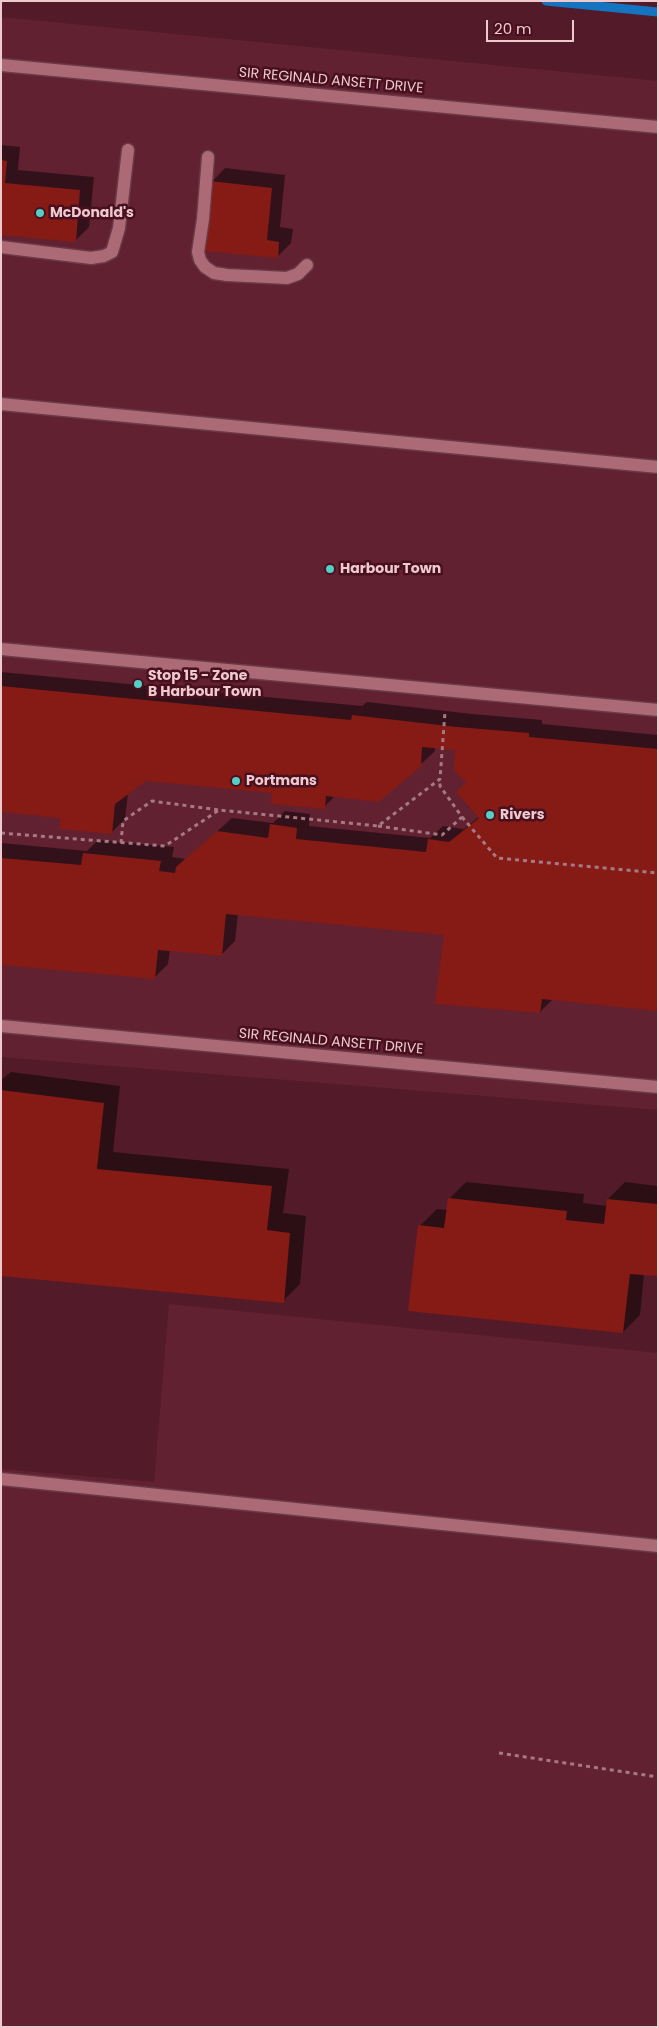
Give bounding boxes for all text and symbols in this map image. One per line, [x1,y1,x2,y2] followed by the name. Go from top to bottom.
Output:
[489,10,576,42] scale bar
[494,18,532,39] text: 20 m
[238,65,424,97] street label: SIR REGINALD ANSETT DRIVE
[50,205,134,221] place label: McDonald's
[34,207,46,219] marker: McDonald's
[340,561,441,577] place label: Harbour Town
[324,563,336,575] marker: Harbour Town
[148,668,261,700] place label: Stop 15 - Zone B Harbour Town
[132,678,144,690] marker: Stop 15 - Zone B Harbour Town
[246,773,317,789] place label: Portmans
[230,775,242,787] marker: Portmans
[500,807,544,823] place label: Rivers
[484,809,496,821] marker: Rivers
[238,1026,424,1058] street label: SIR REGINALD ANSETT DRIVE

